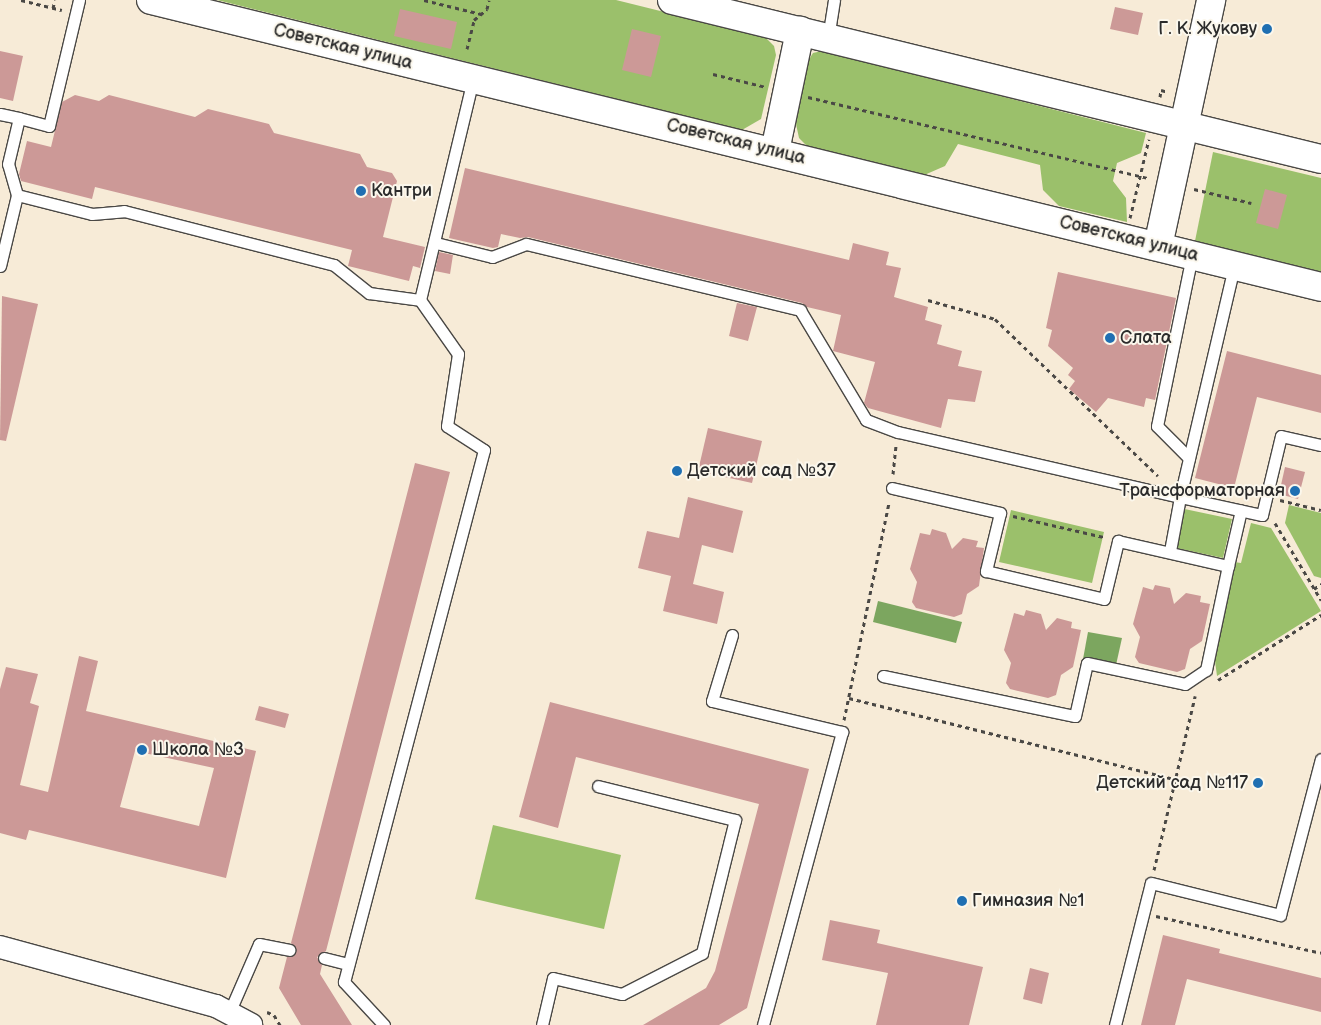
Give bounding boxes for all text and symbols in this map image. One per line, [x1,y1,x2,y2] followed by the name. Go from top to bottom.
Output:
[1158,18,1257,40] place label: Г. К. Жукову
[271,19,415,75] street label: Советская улица
[1261,23,1273,35] marker: Г. К. Жукову
[664,114,808,170] street label: Советская улица
[371,180,432,202] place label: Кантри
[355,185,367,197] marker: Кантри
[1057,211,1201,267] street label: Советская улица
[1120,327,1172,349] place label: Слата
[1104,332,1116,344] marker: Слата
[687,460,836,482] place label: Детский сад №37
[671,465,683,477] marker: Детский сад №37
[1119,480,1285,502] place label: Трансформаторная
[1289,485,1301,497] marker: Трансформаторная
[152,739,244,761] place label: Школа №3
[136,744,148,756] marker: Школа №3
[1096,772,1248,794] place label: Детский сад №117
[1252,777,1264,789] marker: Детский сад №117
[972,890,1084,912] place label: Гимназия №1
[956,895,968,907] marker: Гимназия №1

